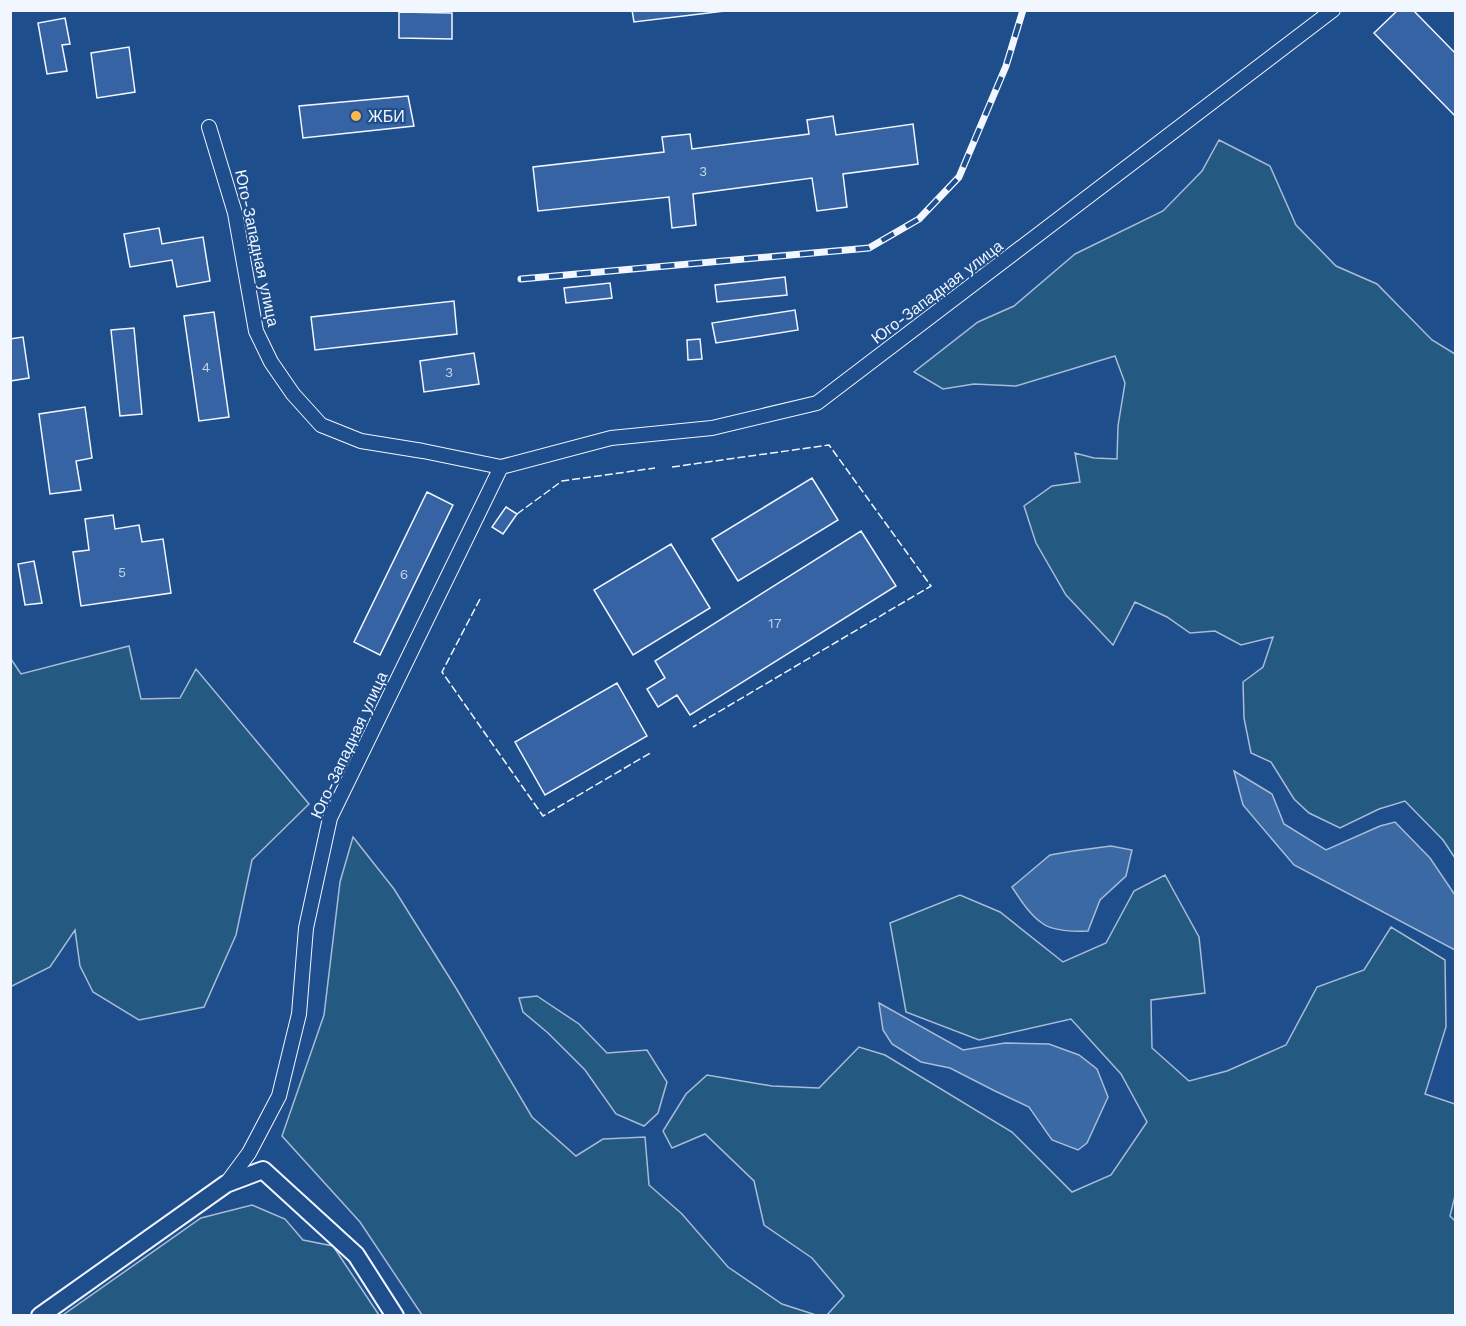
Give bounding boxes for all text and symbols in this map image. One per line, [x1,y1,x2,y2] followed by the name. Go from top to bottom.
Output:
[368,107,405,126] place label: ЖБИ
[349,109,363,123] marker: ЖБИ
[699,163,707,179] house number: 3
[231,168,283,328] street label: Юго-Западная улица
[867,236,1007,348] street label: Юго-Западная улица
[202,359,210,375] house number: 4
[445,364,453,380] house number: 3
[118,564,126,580] house number: 5
[400,566,408,582] house number: 6
[768,615,782,631] house number: 17
[307,668,391,822] street label: Юго-Западная улица

